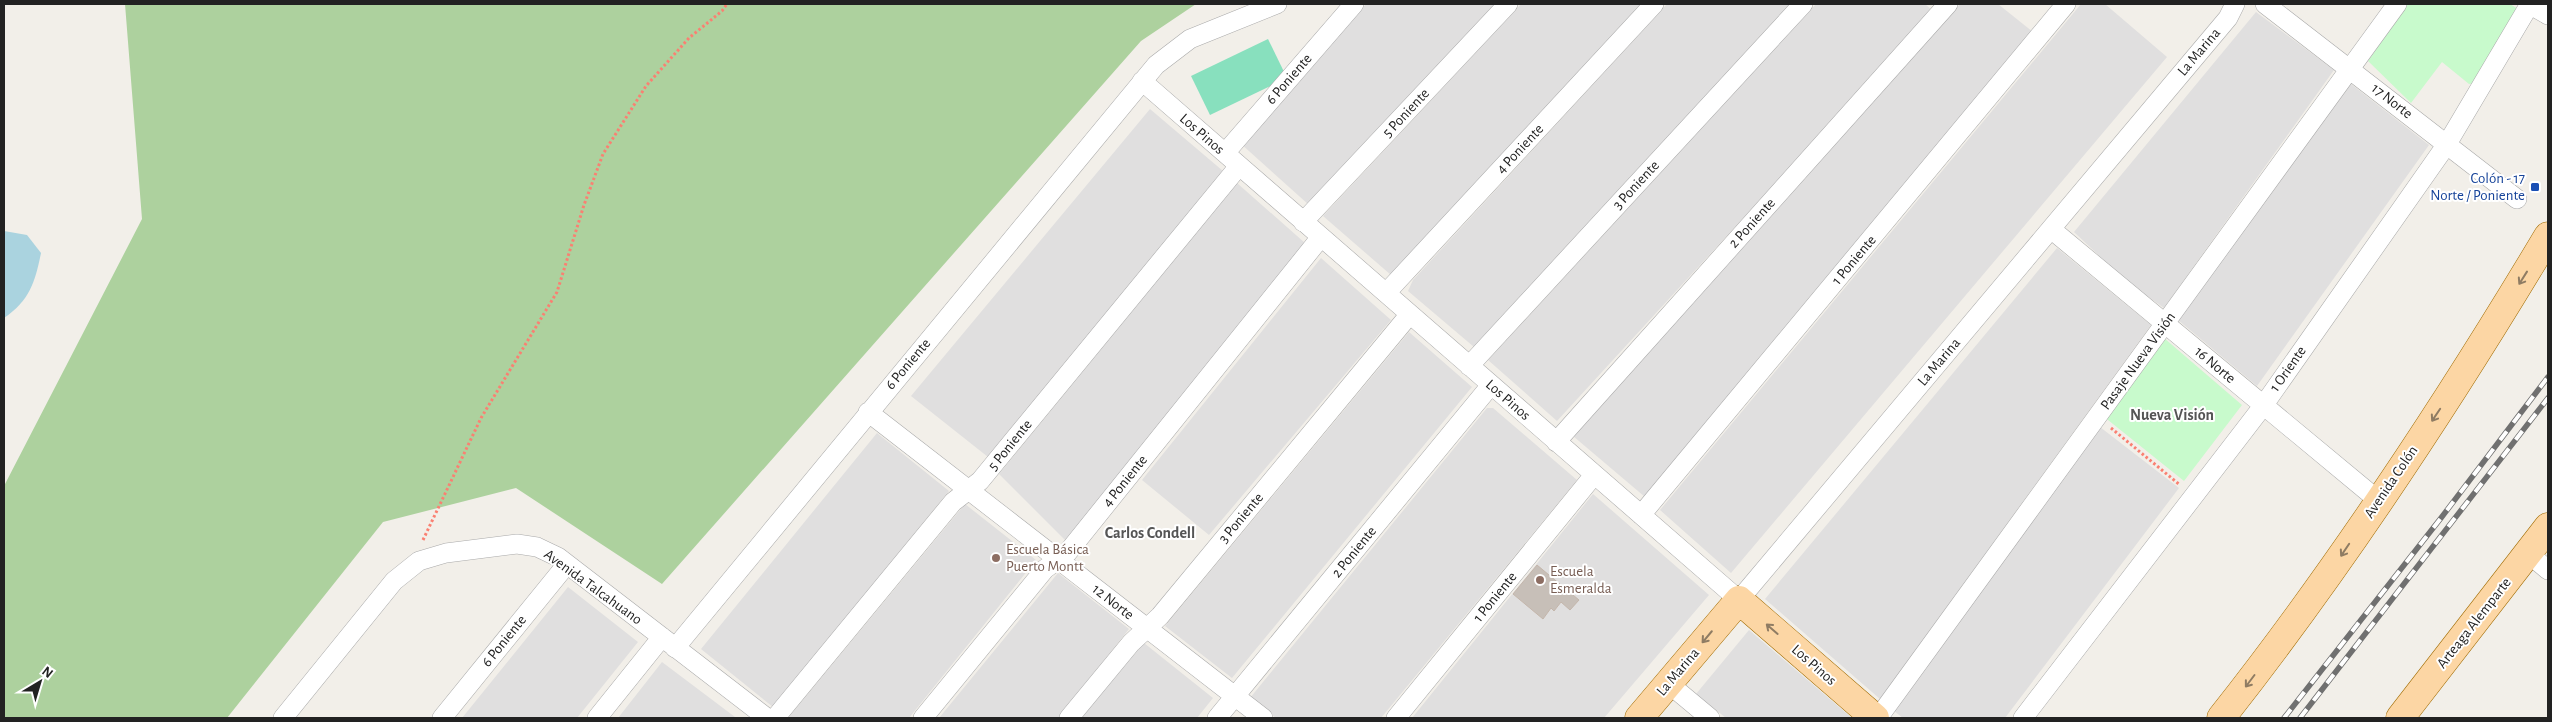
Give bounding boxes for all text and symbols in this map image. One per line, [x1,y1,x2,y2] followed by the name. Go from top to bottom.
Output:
[2175,25,2223,79] street label: La Marina
[1263,51,1315,107] street label: 6 Poniente
[2369,81,2415,122] street label: 17 Norte
[1380,86,1432,140] street label: 5 Poniente
[1177,111,1227,157] street label: Los Pinos
[1494,121,1547,177] street label: 4 Poniente
[1610,158,1662,212] street label: 3 Poniente
[2430,171,2525,203] place label: Colón - 17 Norte / Poniente
[2529,181,2541,193] marker: Colón - 17 Norte / Poniente
[1726,195,1778,251] street label: 2 Poniente
[1829,232,1879,288] street label: 1 Poniente
[2517,270,2527,284] one-way arrow
[2098,309,2178,413] street label: Pasaje Nueva Visión
[1915,335,1963,389] street label: La Marina
[883,336,934,392] street label: 6 Poniente
[2267,343,2309,395] street label: 1 Oriente
[2192,344,2238,386] street label: 16 Norte
[1483,377,1533,423] street label: Los Pinos
[2130,407,2214,423] district label: Nueva Visión
[2431,408,2441,422] one-way arrow
[985,417,1035,473] street label: 5 Poniente
[2361,443,2421,521] street label: Avenida Colón
[1100,452,1150,510] street label: 4 Poniente
[1216,490,1266,546] street label: 3 Poniente
[1329,523,1379,581] street label: 2 Poniente
[1105,525,1195,541] district label: Carlos Condell
[1006,542,1089,574] place label: Escuela Básica Puerto Montt
[2340,543,2350,557] one-way arrow
[541,547,645,627] street label: Avenida Talcahuano
[990,552,1002,564] marker: Escuela Básica Puerto Montt
[1550,564,1612,596] place label: Escuela Esmeralda
[1470,569,1520,625] street label: 1 Poniente
[1534,574,1546,586] marker: Escuela Esmeralda
[2434,575,2514,671] street label: Arteaga Alemparte
[1089,581,1137,623] street label: 12 Norte
[479,612,529,670] street label: 6 Poniente
[1765,623,1778,635] one-way arrow
[1702,631,1713,644] one-way arrow
[1789,642,1839,688] street label: Los Pinos
[1654,645,1702,699] street label: La Marina
[15,657,65,707] north arrow
[39,664,56,681] text: N
[2244,674,2255,687] one-way arrow

